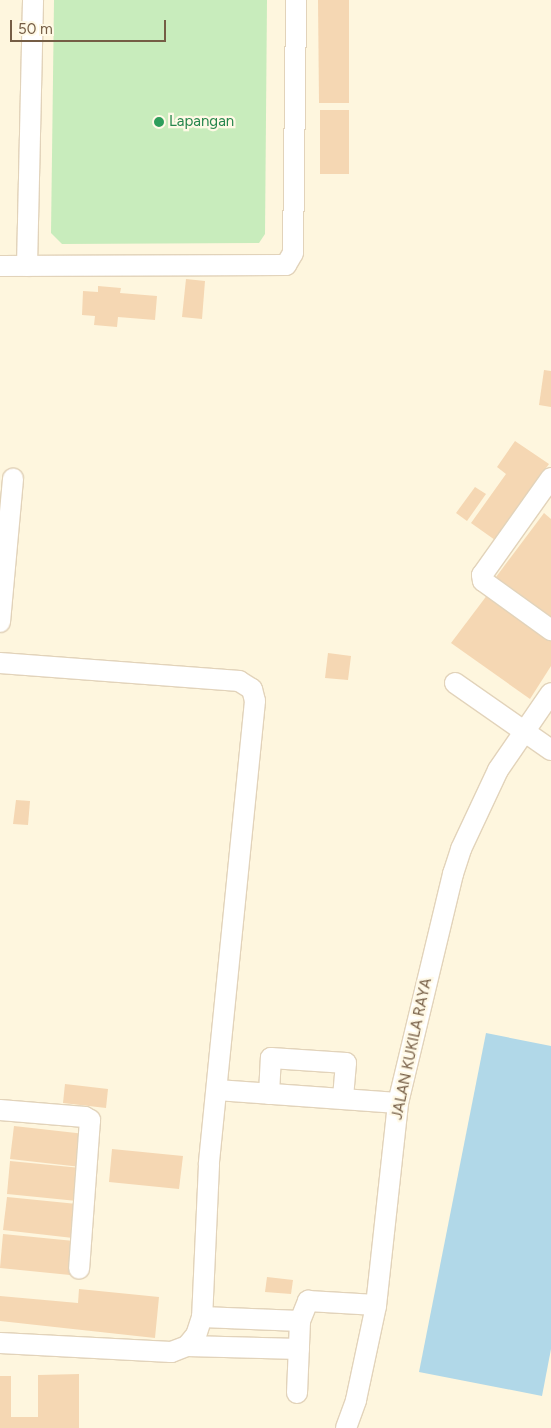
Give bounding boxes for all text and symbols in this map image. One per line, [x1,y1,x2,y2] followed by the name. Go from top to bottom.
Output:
[12,10,169,42] scale bar
[18,20,53,38] text: 50 m
[169,113,234,131] place label: Lapangan
[153,116,165,128] marker: Lapangan
[388,976,436,1122] street label: JALAN KUKILA RAYA

